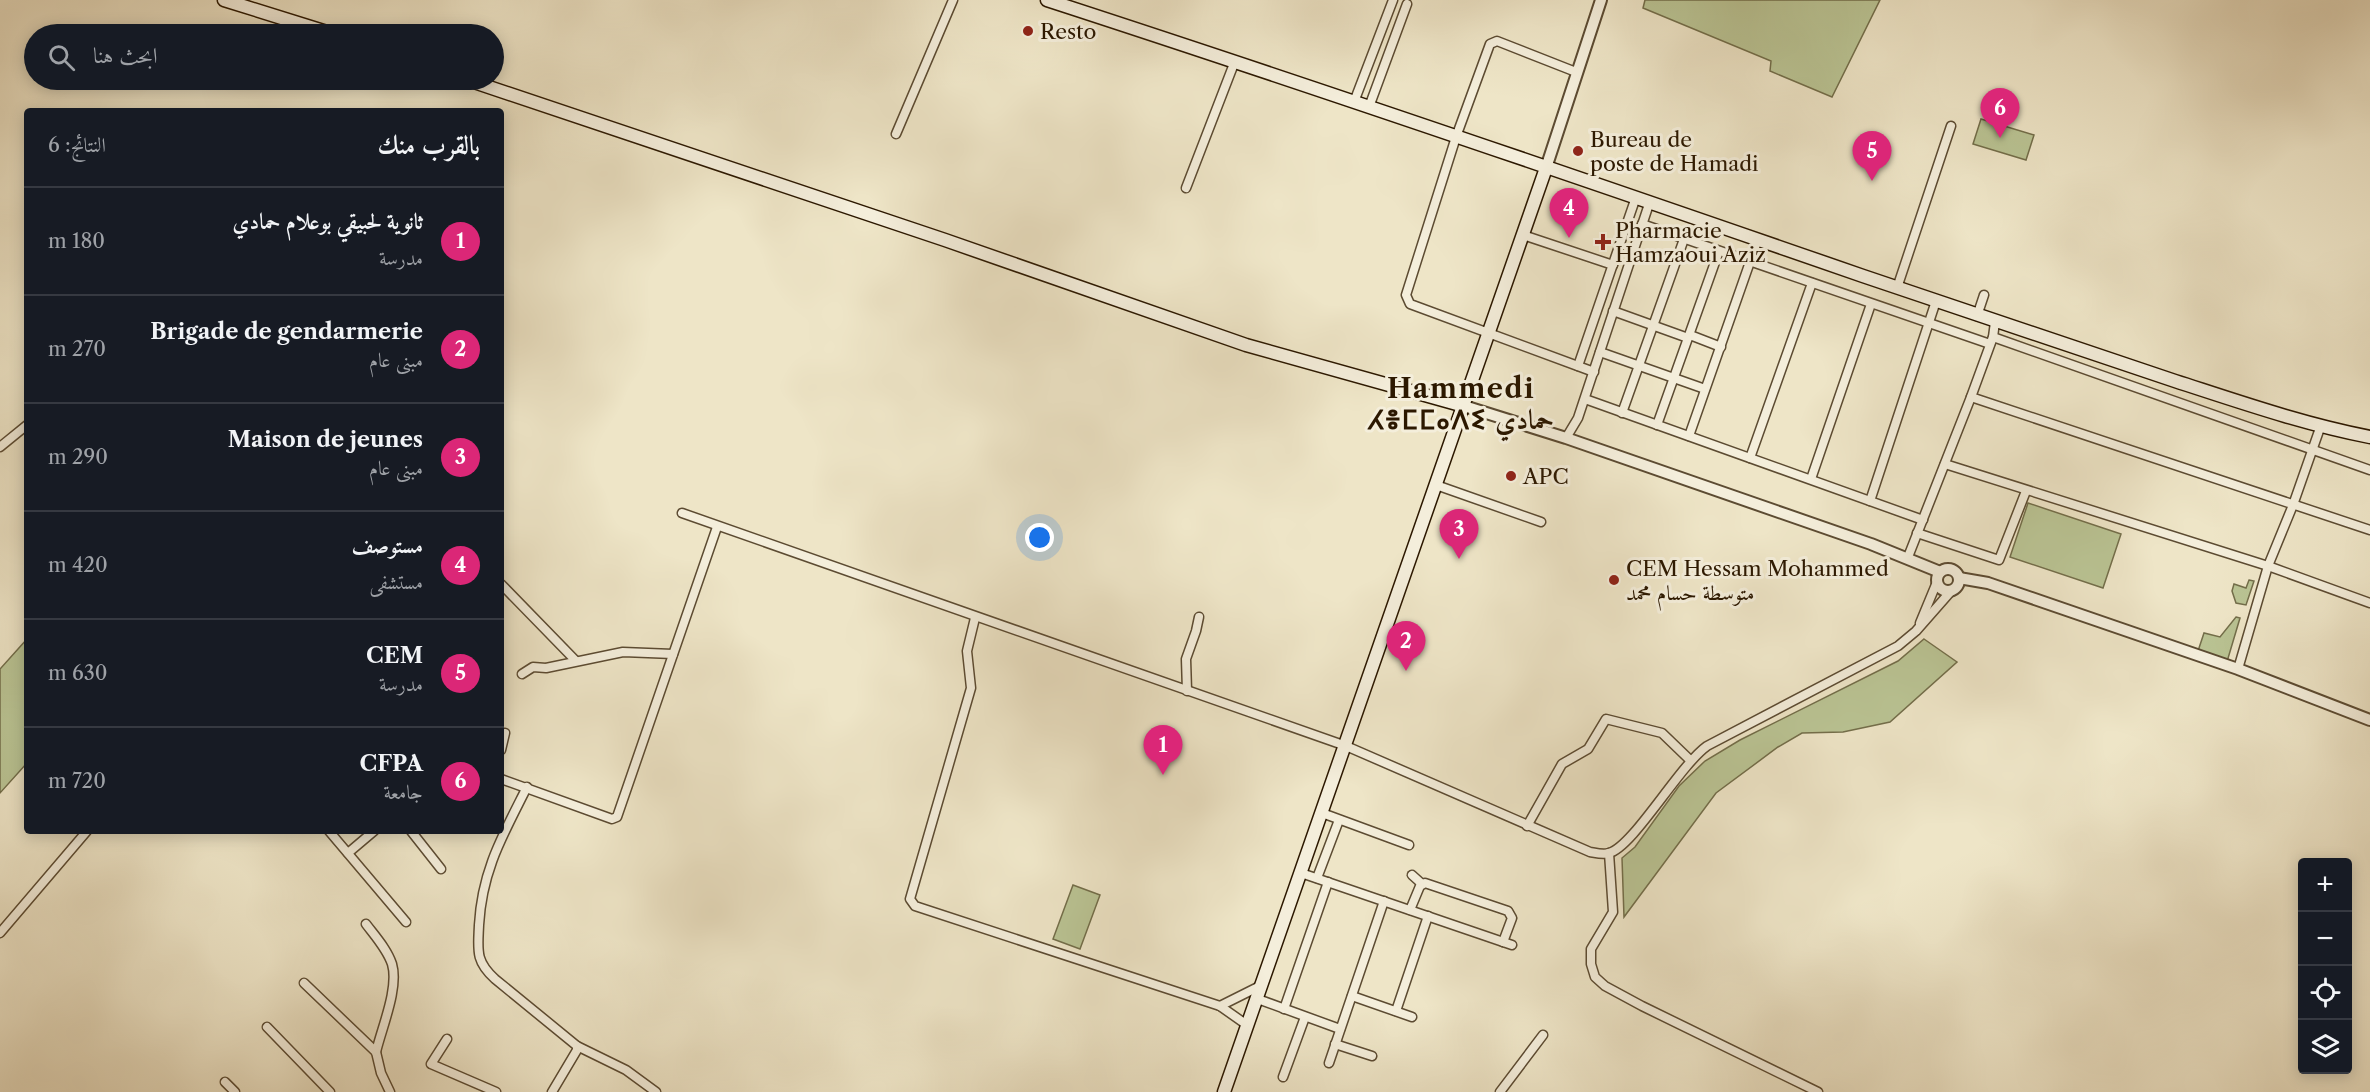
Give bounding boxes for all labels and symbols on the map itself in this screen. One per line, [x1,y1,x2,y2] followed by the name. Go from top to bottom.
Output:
[1040,19,1096,44] place label: Resto
[1021,24,1035,38] marker: Resto
[1980,88,2020,138] pin: 6
[1590,127,1758,176] place label: Bureau de poste de Hamadi
[1852,132,1892,181] pin: 5
[1571,144,1585,158] marker: Bureau de poste de Hamadi
[1550,188,1588,238] pin: 4
[1615,218,1766,267] place label: Pharmacie Hamzaoui Aziz
[1596,235,1610,249] marker: Pharmacie Hamzaoui Aziz
[1367,372,1554,442] district label: Hammedi ⵃⴻⵎⵎⴰⴷⵉ حمادي
[1522,464,1569,489] place label: APC
[1504,469,1518,483] marker: APC
[1440,510,1478,559] pin: 3
[1025,523,1054,552] your location
[1626,556,1889,611] place label: CEM Hessam Mohammed متوسطة حسام محمد
[1607,573,1621,587] marker: CEM Hessam Mohammed متوسطة حسام محمد
[1386,622,1426,671] pin: 2
[1144,726,1182,775] pin: 1

